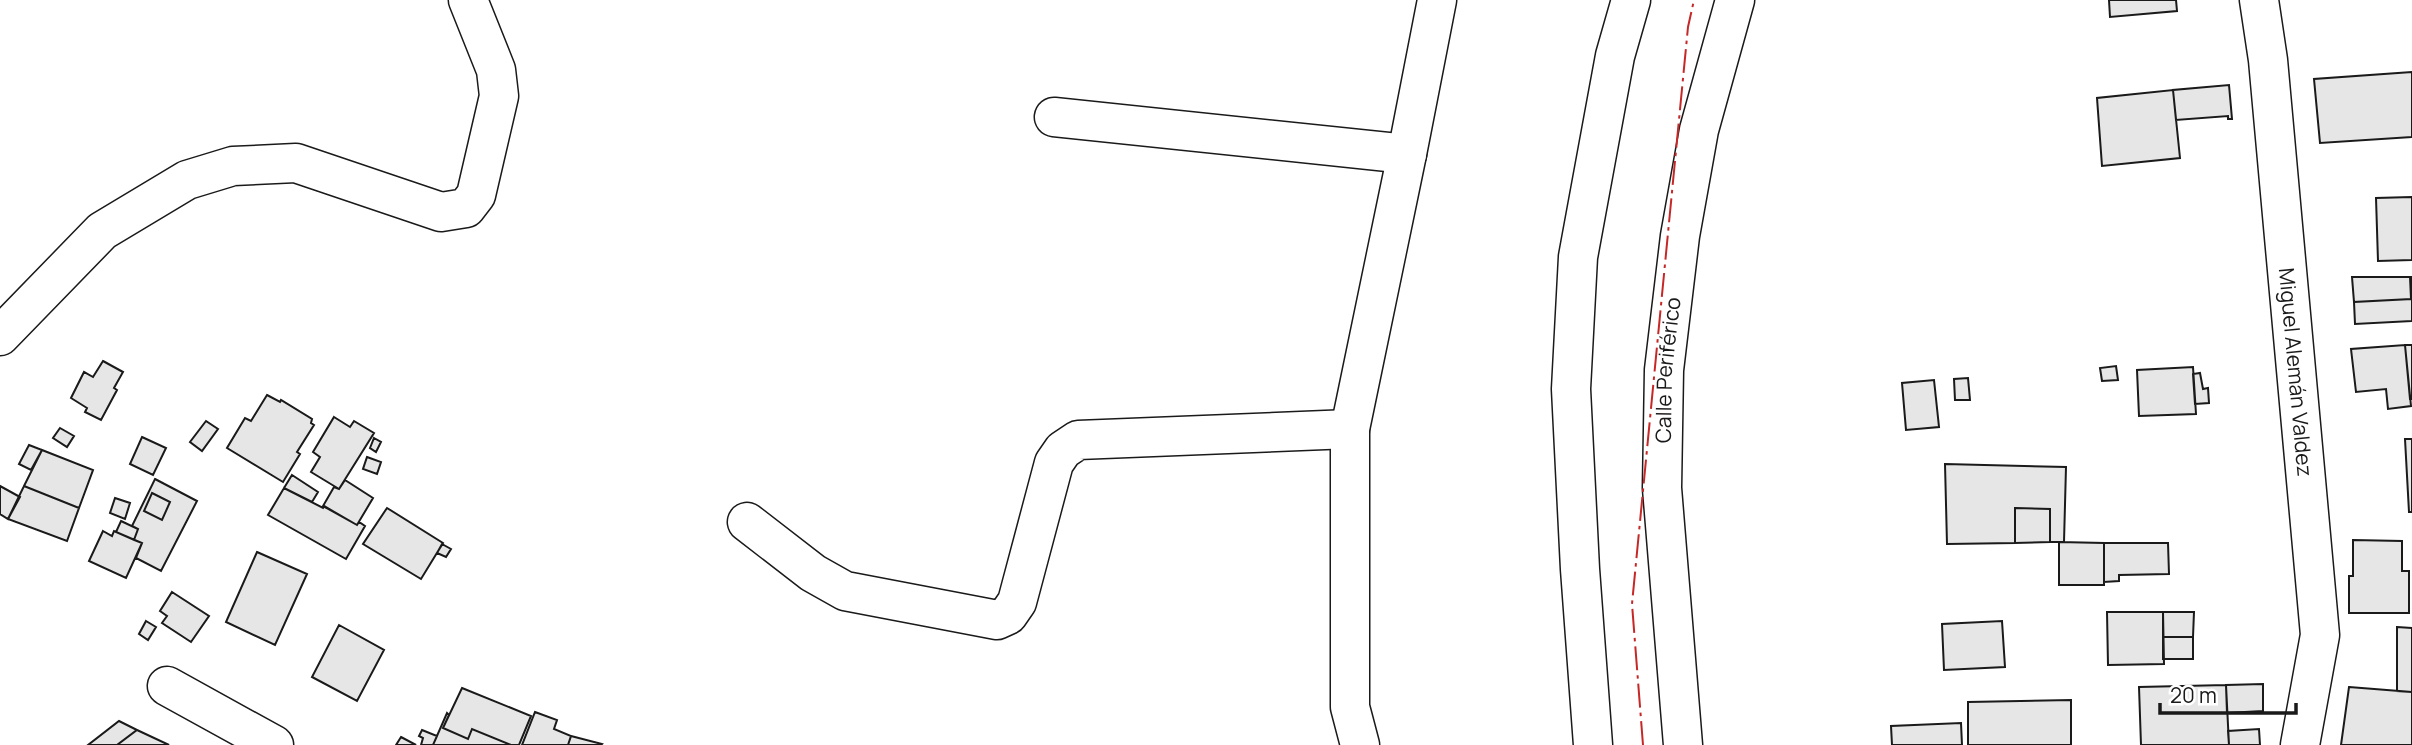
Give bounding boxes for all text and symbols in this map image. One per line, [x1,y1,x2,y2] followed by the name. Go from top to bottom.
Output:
[2273,267,2320,478] street label: Miguel Alemán Valdez
[1649,296,1687,443] street label: Calle Periférico
[2160,672,2296,716] scale bar
[2170,681,2217,709] text: 20 m

